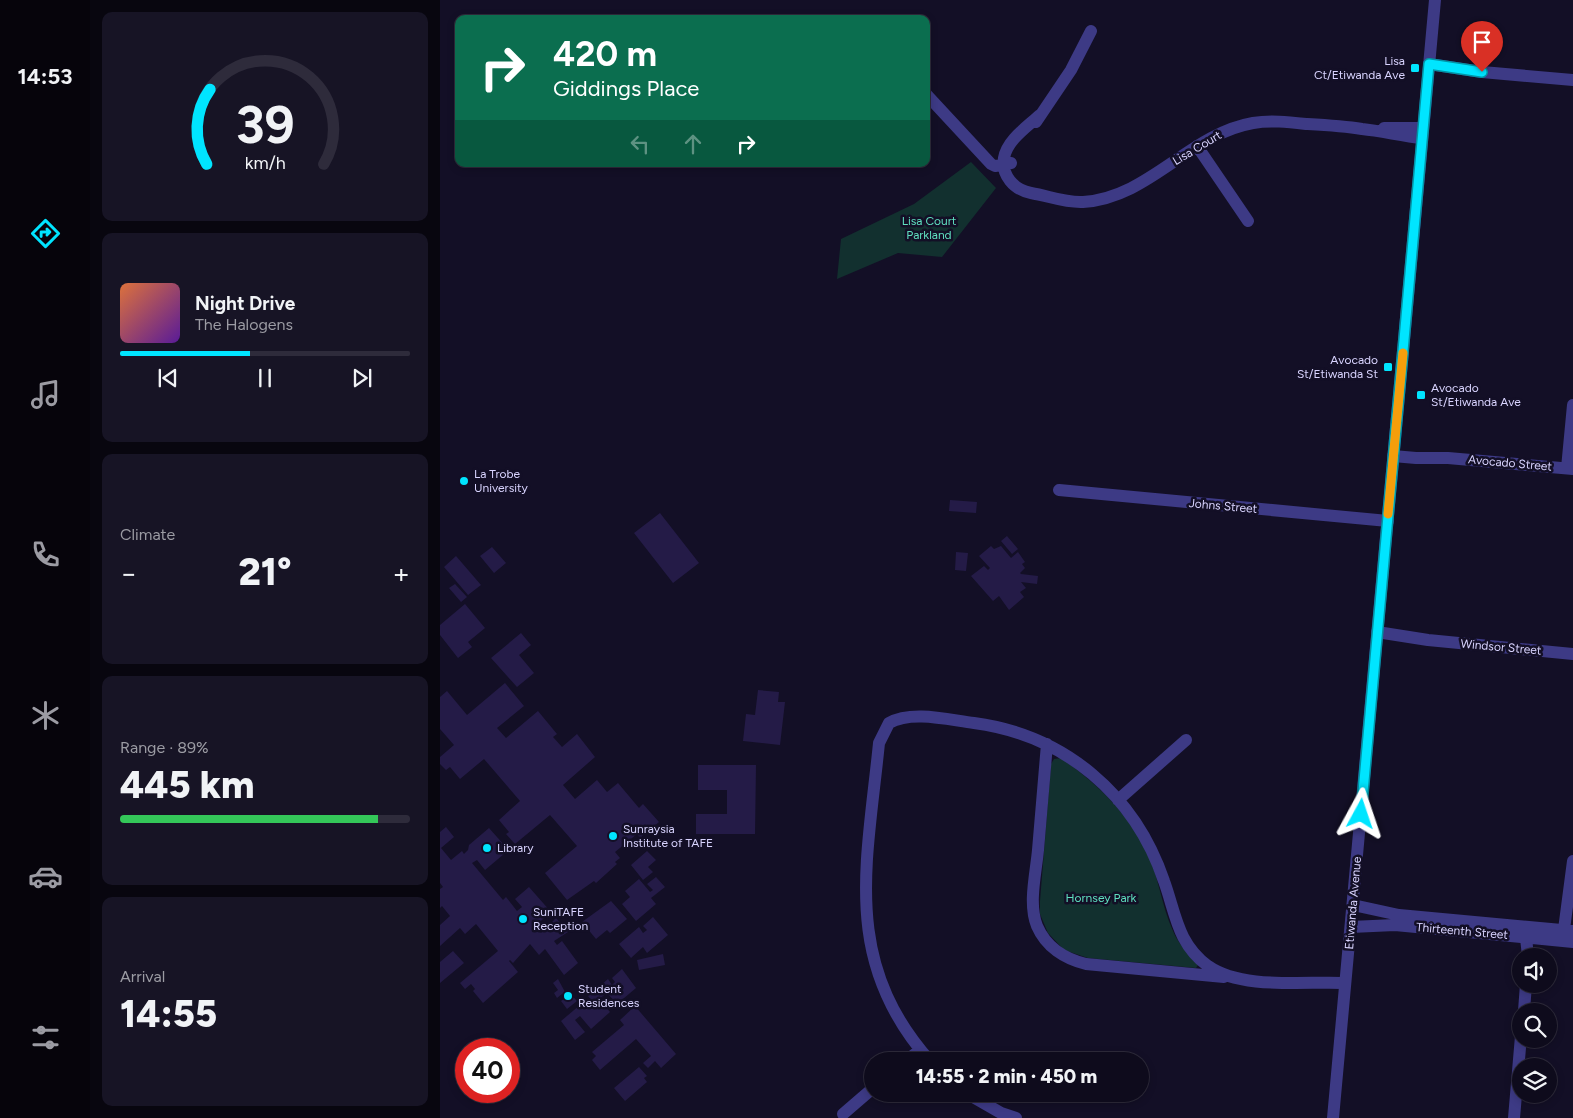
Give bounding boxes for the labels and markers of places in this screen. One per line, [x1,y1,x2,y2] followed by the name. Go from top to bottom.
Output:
[1461,21,1503,72] pin
[1314,54,1405,82] place label: Lisa Ct/Etiwanda Ave
[1409,62,1421,74] marker: Lisa Ct/Etiwanda Ave
[1297,353,1378,381] place label: Avocado St/Etiwanda St
[1382,361,1394,373] marker: Avocado St/Etiwanda St
[1431,381,1521,409] place label: Avocado St/Etiwanda Ave
[1415,389,1427,401] marker: Avocado St/Etiwanda Ave
[474,467,529,495] place label: La Trobe University
[458,475,470,487] marker: La Trobe University
[623,822,713,850] place label: Sunraysia Institute of TAFE
[607,830,619,842] marker: Sunraysia Institute of TAFE
[497,841,534,855] place label: Library
[481,842,493,854] marker: Library
[533,905,588,933] place label: SuniTAFE Reception
[517,913,529,925] marker: SuniTAFE Reception
[578,982,640,1010] place label: Student Residences
[562,990,574,1002] marker: Student Residences

